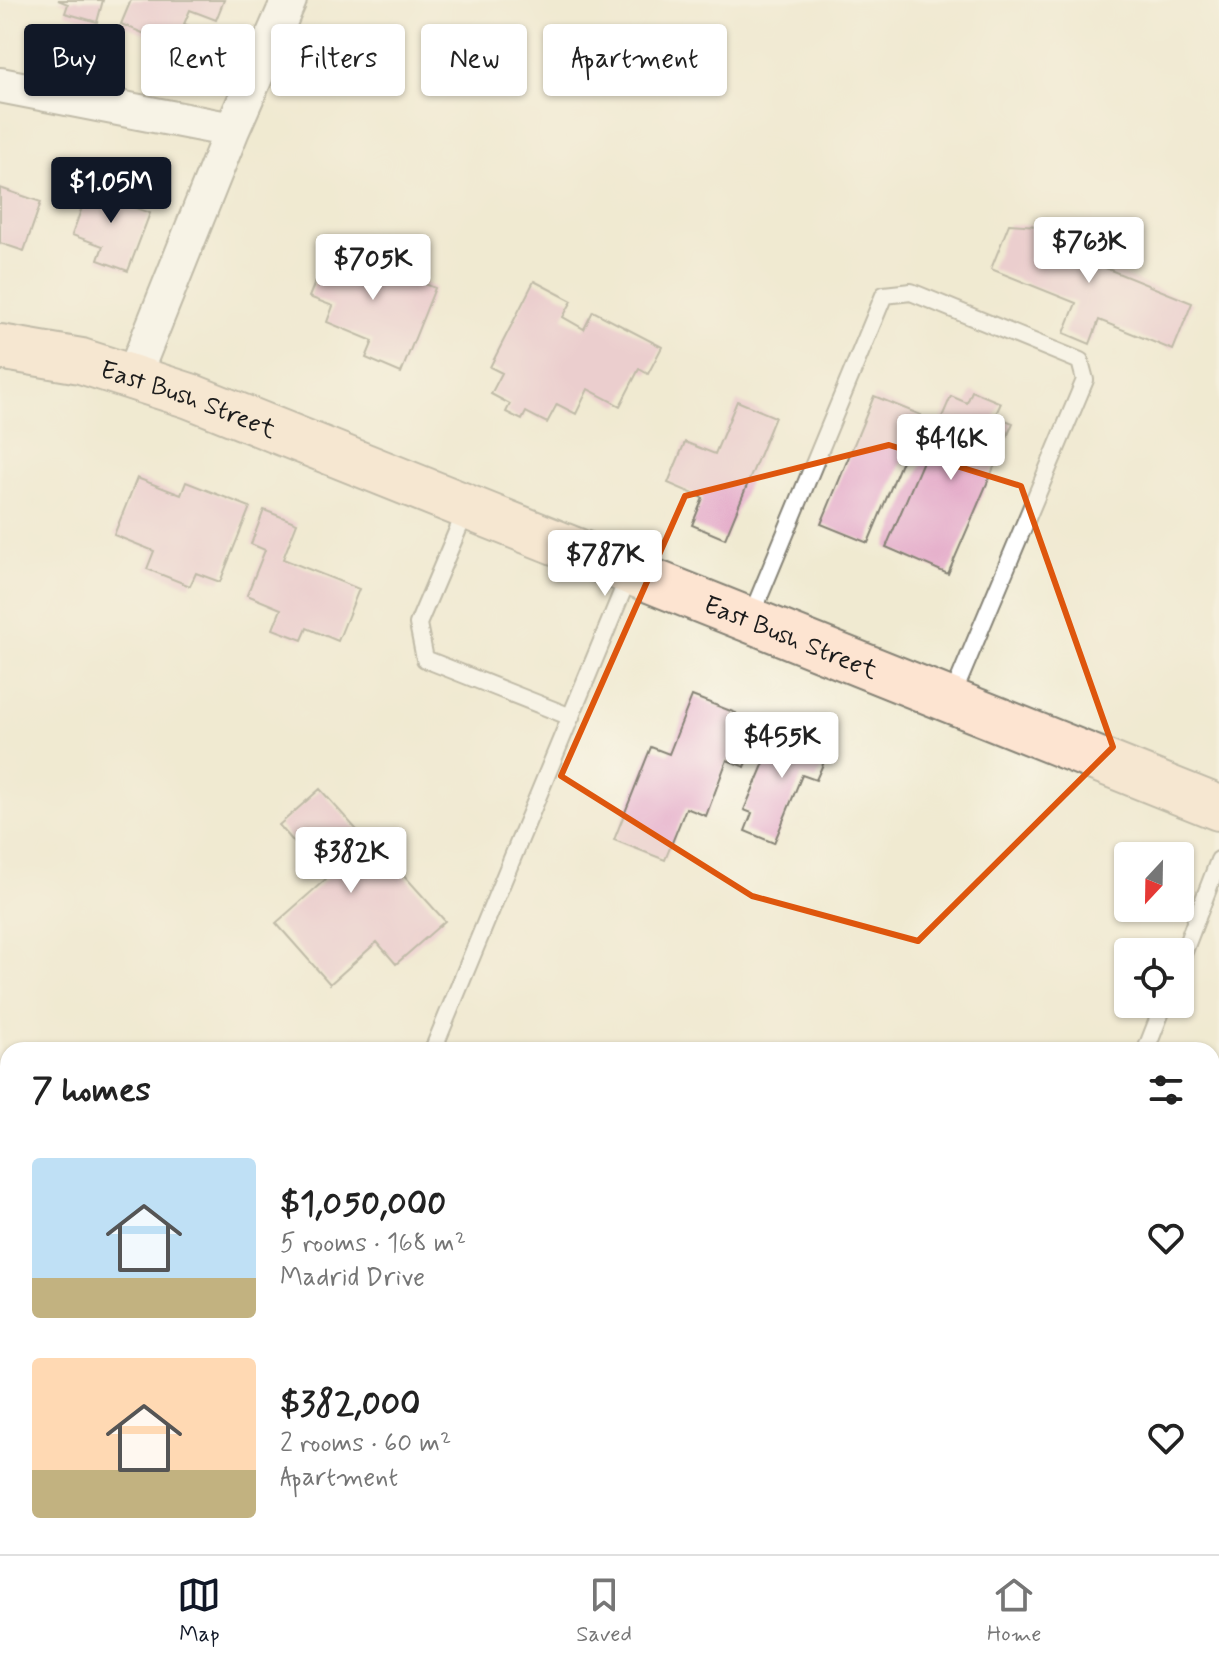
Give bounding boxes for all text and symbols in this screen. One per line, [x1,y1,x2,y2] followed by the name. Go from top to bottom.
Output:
[24,24,125,96] chip: Buy
[141,24,255,96] chip: Rent
[271,24,405,96] chip: Filters
[421,24,527,96] chip: New
[543,24,727,96] chip: Apartment
[46,157,176,225] pin: $1.05M
[69,166,153,200] text: $1.05M
[1033,217,1145,285] pin: $763K
[1052,226,1126,260] text: $763K
[317,234,429,302] pin: $705K
[334,243,412,277] text: $705K
[96,353,281,448] street label: East Bush Street
[895,414,1007,482] pin: $416K
[915,423,987,457] text: $416K
[549,530,661,598] pin: $787K
[566,539,644,573] text: $787K
[698,588,882,689] street label: East Bush Street
[726,712,838,780] pin: $455K
[743,721,821,755] text: $455K
[295,827,407,895] pin: $382K
[313,836,389,870] text: $382K
[1114,842,1194,922] north arrow
[1114,842,1194,1018] map controls
[1114,938,1194,1018] button: locate
[32,1068,151,1113] text: 7 homes
[1144,1068,1188,1112] icon: filters
[280,1182,446,1227] text: $1,050,000
[96,1190,192,1286] icon: home
[1144,1216,1188,1260] icon: heart
[280,1227,466,1261] text: 5 rooms · 168 m²
[280,1261,425,1295] text: Madrid Drive
[280,1382,421,1427] text: $382,000
[96,1390,192,1486] icon: home
[1144,1416,1188,1460] icon: heart
[280,1427,451,1461] text: 2 rooms · 60 m²
[280,1461,398,1495] text: Apartment
[177,1573,221,1649] tab: Map
[576,1573,632,1649] tab: Saved
[987,1573,1042,1649] tab: Home

